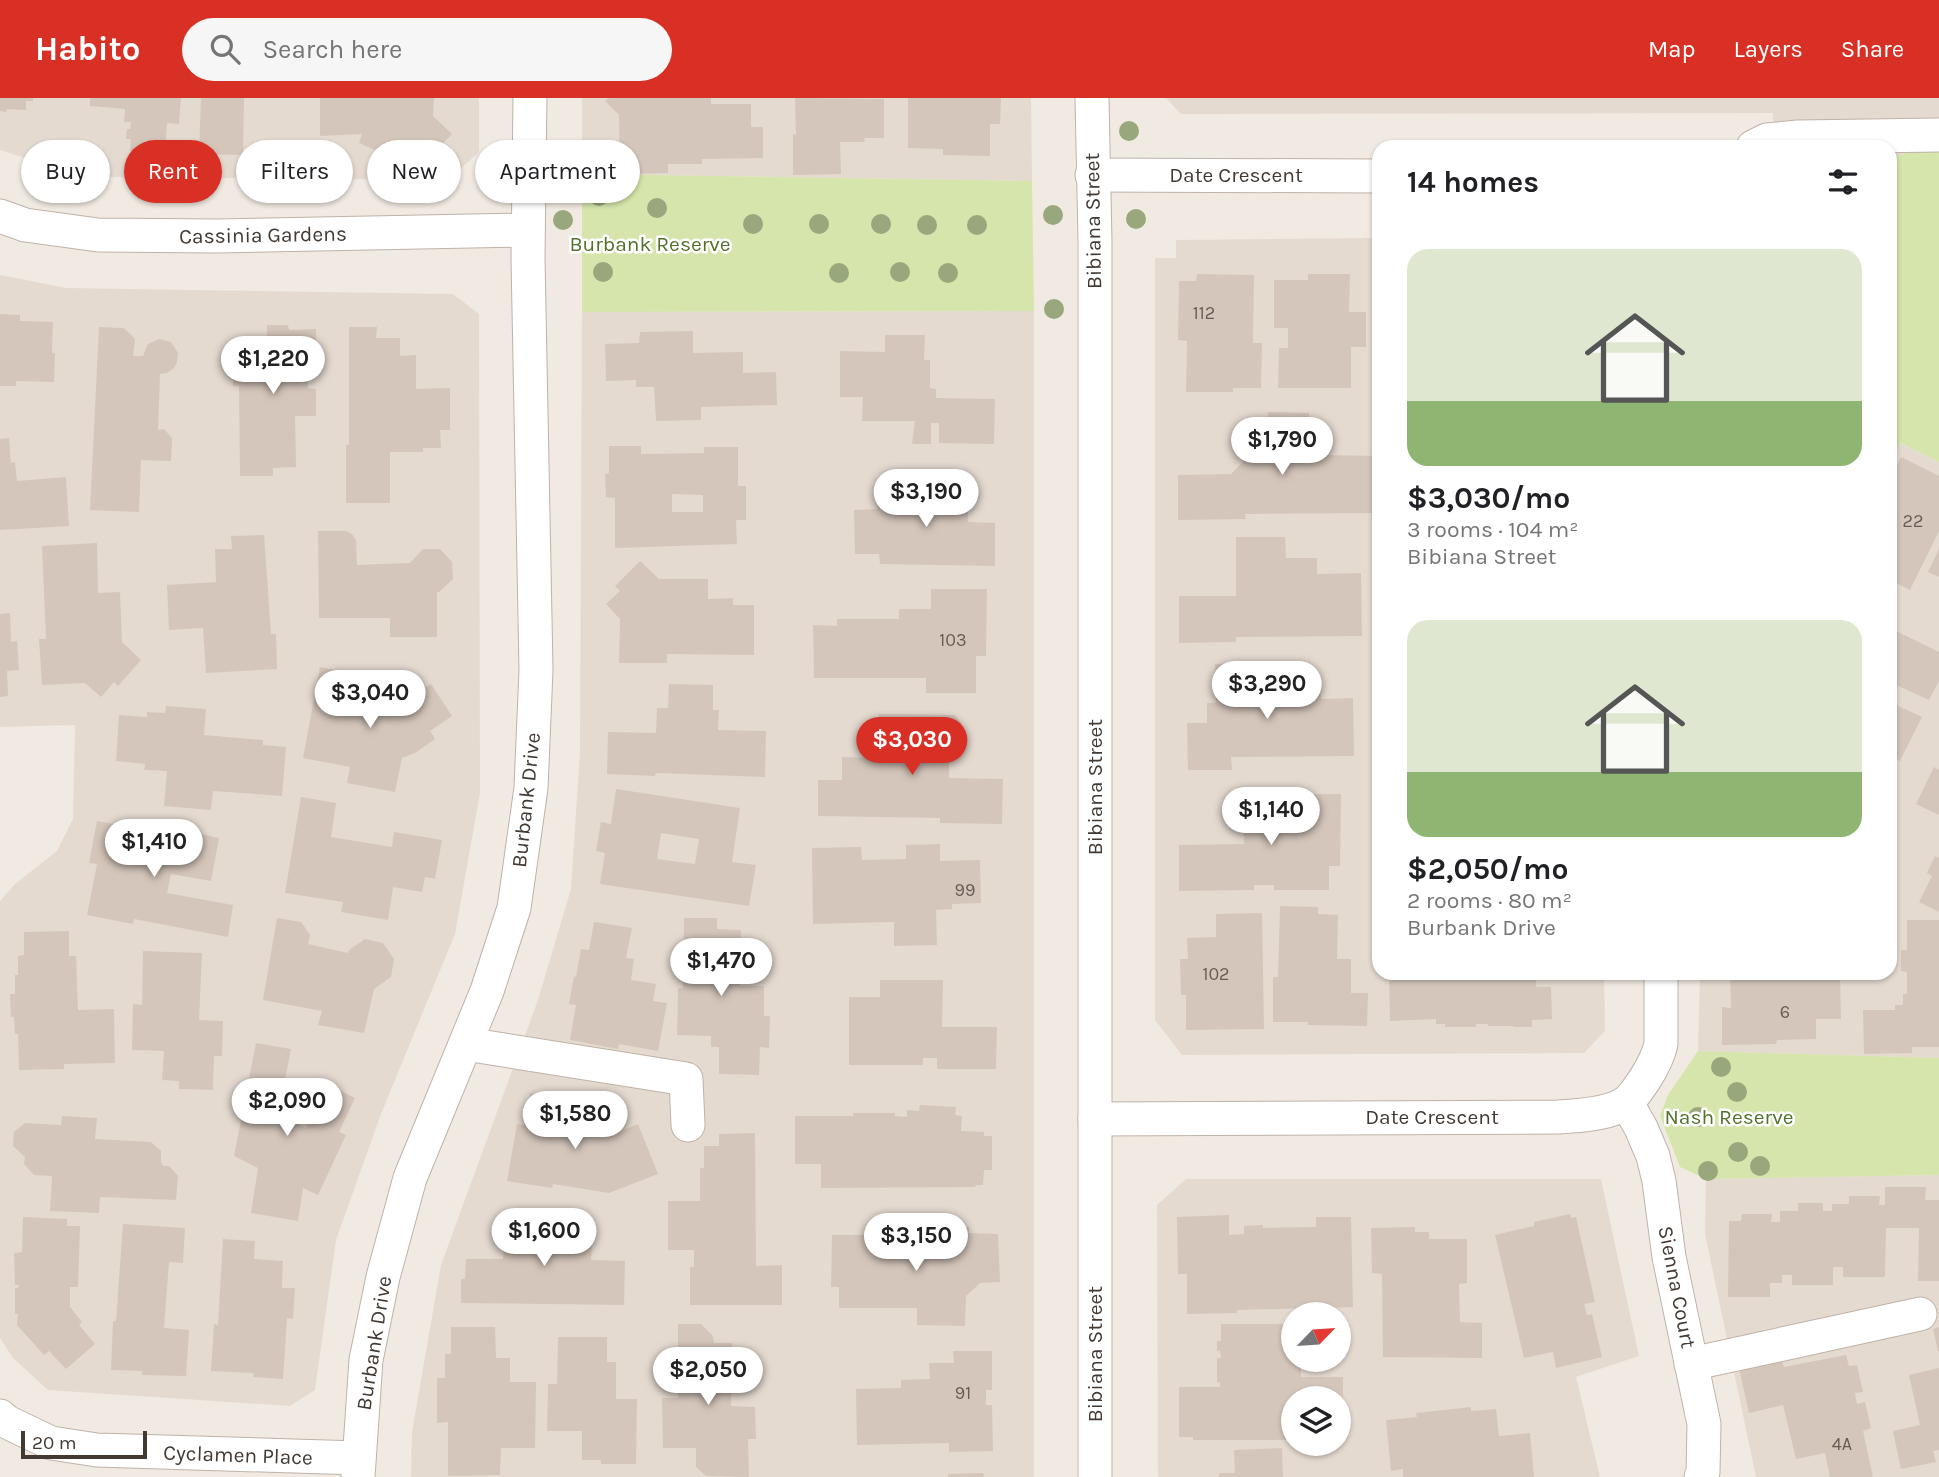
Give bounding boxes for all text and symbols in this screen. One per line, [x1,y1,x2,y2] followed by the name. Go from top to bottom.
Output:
[182,18,672,81] search box
[35,30,140,68] text: Habito
[206,30,244,68] icon: search
[262,34,402,65] text: Search here
[1648,35,1696,63] text: Map
[1734,35,1803,63] text: Layers
[1841,35,1904,63] text: Share
[21,140,110,203] chip: Buy
[124,140,222,203] chip: Rent
[236,140,353,203] chip: Filters
[367,140,461,203] chip: New
[475,140,640,203] chip: Apartment
[1080,152,1106,289] street label: Bibiana Street
[1169,163,1303,187] street label: Date Crescent
[1824,163,1862,201] icon: filters
[1407,164,1539,200] text: 14 homes
[179,222,347,248] street label: Cassinia Gardens
[569,232,731,256] park label: Burbank Reserve
[1572,295,1698,421] icon: home
[1193,302,1215,324] house number: 112
[216,336,330,396] pin: $1,220
[237,345,309,372] text: $1,220
[1225,418,1339,477] pin: $1,790
[1247,426,1317,453] text: $1,790
[869,470,983,529] pin: $3,190
[890,478,962,505] text: $3,190
[1407,480,1570,516] text: $3,030/mo
[1903,510,1923,532] house number: 22
[1407,516,1578,543] text: 3 rooms · 104 m²
[1407,543,1556,570] text: Bibiana Street
[939,629,967,651] house number: 103
[1210,662,1324,721] pin: $3,290
[1572,666,1698,792] icon: home
[313,670,427,730] pin: $3,040
[1228,670,1306,697] text: $3,290
[331,679,409,706] text: $3,040
[855,718,969,777] pin: $3,030
[1083,719,1107,855] street label: Bibiana Street
[872,726,952,753] text: $3,030
[507,731,545,869] street label: Burbank Drive
[1214,788,1328,847] pin: $1,140
[1238,796,1304,823] text: $1,140
[97,820,211,879] pin: $1,410
[121,828,187,855] text: $1,410
[1407,851,1568,887] text: $2,050/mo
[955,879,975,901] house number: 99
[1407,887,1572,914] text: 2 rooms · 80 m²
[1407,914,1556,941] text: Burbank Drive
[664,939,778,998] pin: $1,470
[686,947,756,974] text: $1,470
[1202,963,1230,985] house number: 102
[1780,1001,1790,1023] house number: 6
[230,1079,344,1138] pin: $2,090
[248,1087,326,1114] text: $2,090
[518,1091,632,1151] pin: $1,580
[539,1100,611,1127] text: $1,580
[1365,1105,1499,1129] street label: Date Crescent
[1664,1105,1794,1129] park label: Nash Reserve
[487,1208,601,1268] pin: $1,600
[859,1214,973,1273] pin: $3,150
[508,1217,580,1244] text: $1,600
[880,1222,952,1249] text: $3,150
[1653,1224,1701,1350] street label: Sienna Court
[352,1274,396,1412] street label: Burbank Drive
[1083,1286,1107,1422] street label: Bibiana Street
[1281,1302,1351,1372] north arrow
[1281,1302,1351,1456] map controls
[651,1348,765,1407] pin: $2,050
[669,1356,747,1383] text: $2,050
[955,1382,971,1404] house number: 91
[1281,1386,1351,1456] button: layers
[21,1428,147,1460] scale bar
[32,1432,77,1454] text: 20 m
[1832,1433,1852,1455] house number: 4A
[163,1440,313,1470] street label: Cyclamen Place

